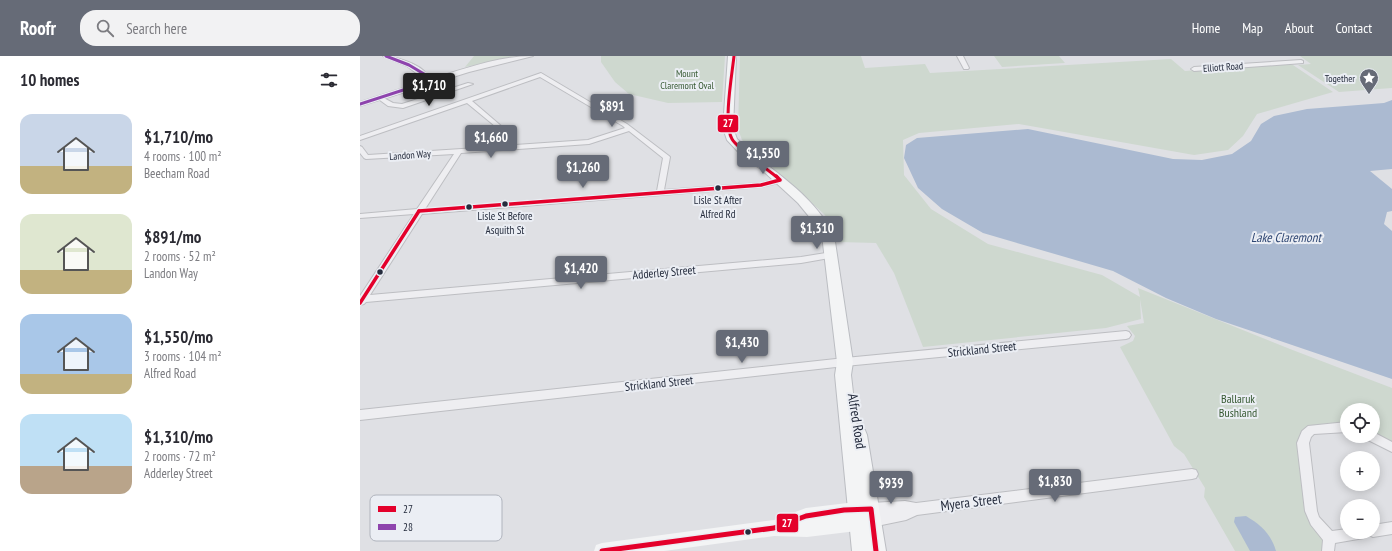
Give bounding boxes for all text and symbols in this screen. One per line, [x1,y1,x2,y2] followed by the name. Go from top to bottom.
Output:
[80,10,360,46] search box
[20,16,56,40] text: Roofr
[94,17,116,39] icon: search
[126,19,187,38] text: Search here
[1192,19,1220,37] text: Home
[1242,19,1263,37] text: Map
[1285,19,1314,37] text: About
[1336,19,1372,37] text: Contact
[1203,59,1243,75] street label: Elliott Road
[660,67,714,92] park label: Mount Claremont Oval
[1358,67,1380,95] place icon: Together
[20,69,79,91] text: 10 homes
[318,69,340,91] icon: filters
[1325,72,1355,85] place label: Together
[396,73,462,107] pin: $1,710
[412,77,446,94] text: $1,710
[588,94,636,128] pin: $891
[600,98,624,115] text: $891
[717,114,739,133] line badge: 27
[723,116,733,130] text: 27
[458,125,524,159] pin: $1,660
[144,126,213,148] text: $1,710/mo
[474,129,508,146] text: $1,660
[52,130,100,178] icon: home
[730,141,796,175] pin: $1,550
[746,145,780,162] text: $1,550
[389,147,431,163] street label: Landon Way
[144,148,222,165] text: 4 rooms · 100 m²
[550,155,616,189] pin: $1,260
[566,159,600,176] text: $1,260
[144,165,210,182] text: Beecham Road
[713,183,723,193] marker: Lisle St After Alfred Rd
[694,193,742,221] place label: Lisle St After Alfred Rd
[500,199,510,209] marker: Lisle St Before Asquith St
[464,202,474,212] unlabelled marker
[478,209,533,237] place label: Lisle St Before Asquith St
[784,216,850,250] pin: $1,310
[800,220,834,237] text: $1,310
[144,226,201,248] text: $891/mo
[1251,229,1322,246] water label: Lake Claremont
[52,230,100,278] icon: home
[144,248,216,265] text: 2 rooms · 52 m²
[548,256,614,290] pin: $1,420
[564,260,598,277] text: $1,420
[632,262,697,282] street label: Adderley Street
[144,265,198,282] text: Landon Way
[375,267,385,277] unlabelled marker
[144,326,213,348] text: $1,550/mo
[52,330,100,378] icon: home
[709,330,775,364] pin: $1,430
[725,334,759,351] text: $1,430
[947,338,1018,360] street label: Strickland Street
[144,348,222,365] text: 3 rooms · 104 m²
[144,365,196,382] text: Alfred Road
[624,372,695,394] street label: Strickland Street
[1219,391,1257,420] park label: Ballaruk Bushland
[844,392,870,450] street label: Alfred Road
[1340,403,1380,539] map controls
[1340,403,1380,443] button: locate
[144,426,213,448] text: $1,310/mo
[52,430,100,478] icon: home
[144,448,216,465] text: 2 rooms · 72 m²
[1340,451,1380,491] button: +
[144,465,213,482] text: Adderley Street
[1022,469,1088,503] pin: $1,830
[867,471,915,505] pin: $939
[1038,473,1072,490] text: $1,830
[879,475,903,492] text: $939
[939,489,1003,515] street label: Myera Street
[370,495,502,541] legend
[1340,499,1380,539] button: −
[403,502,413,516] text: 27
[776,513,799,533] line badge: 27
[782,516,792,530] text: 27
[403,520,413,534] text: 28
[743,527,753,537] unlabelled marker

